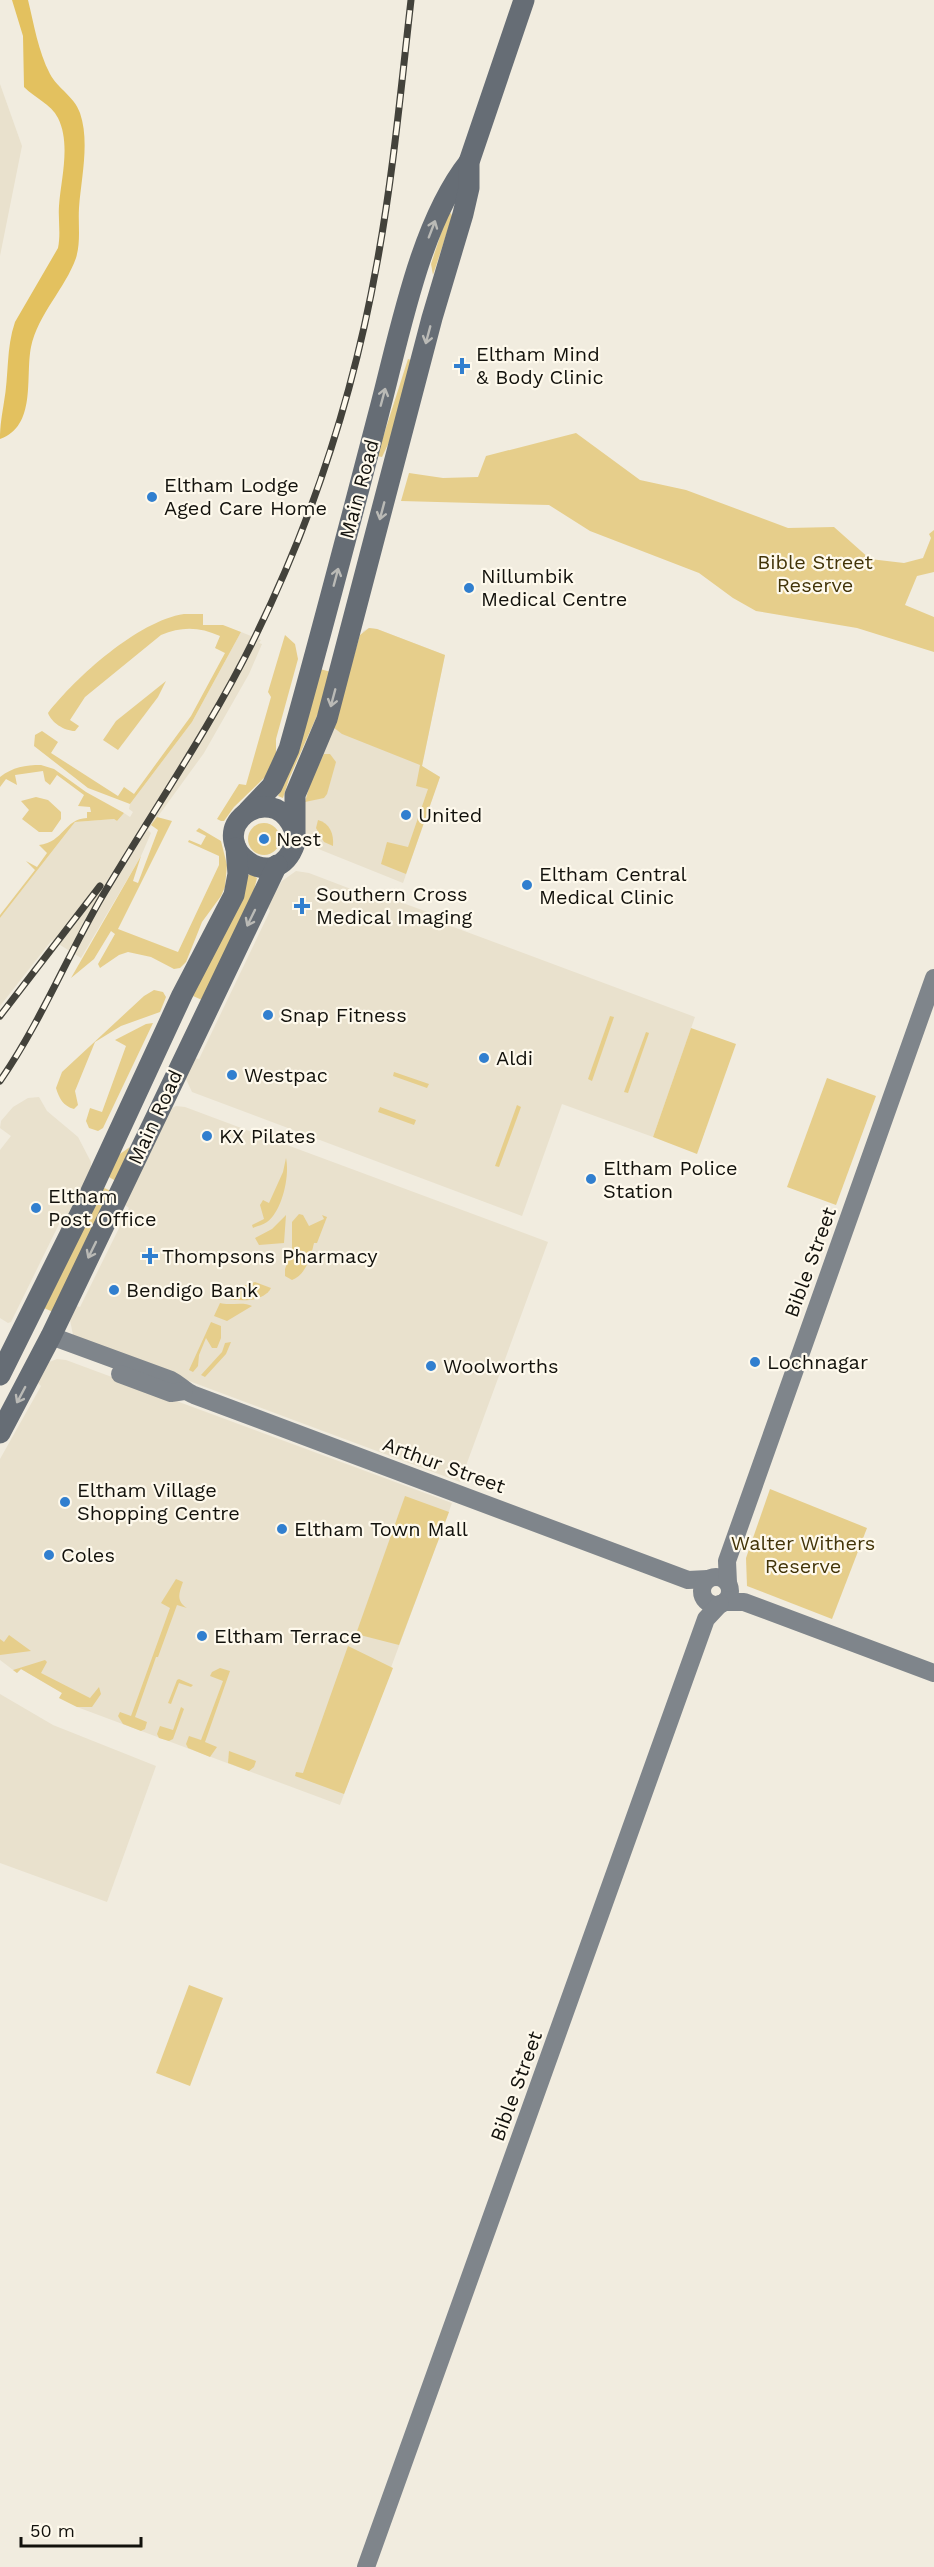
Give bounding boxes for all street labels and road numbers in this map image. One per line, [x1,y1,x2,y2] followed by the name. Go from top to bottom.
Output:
[334,437,384,541] street label: Main Road
[123,1066,187,1168] street label: Main Road
[779,1203,841,1320] street label: Bible Street
[379,1432,509,1498] street label: Arthur Street
[485,2027,547,2144] street label: Bible Street

